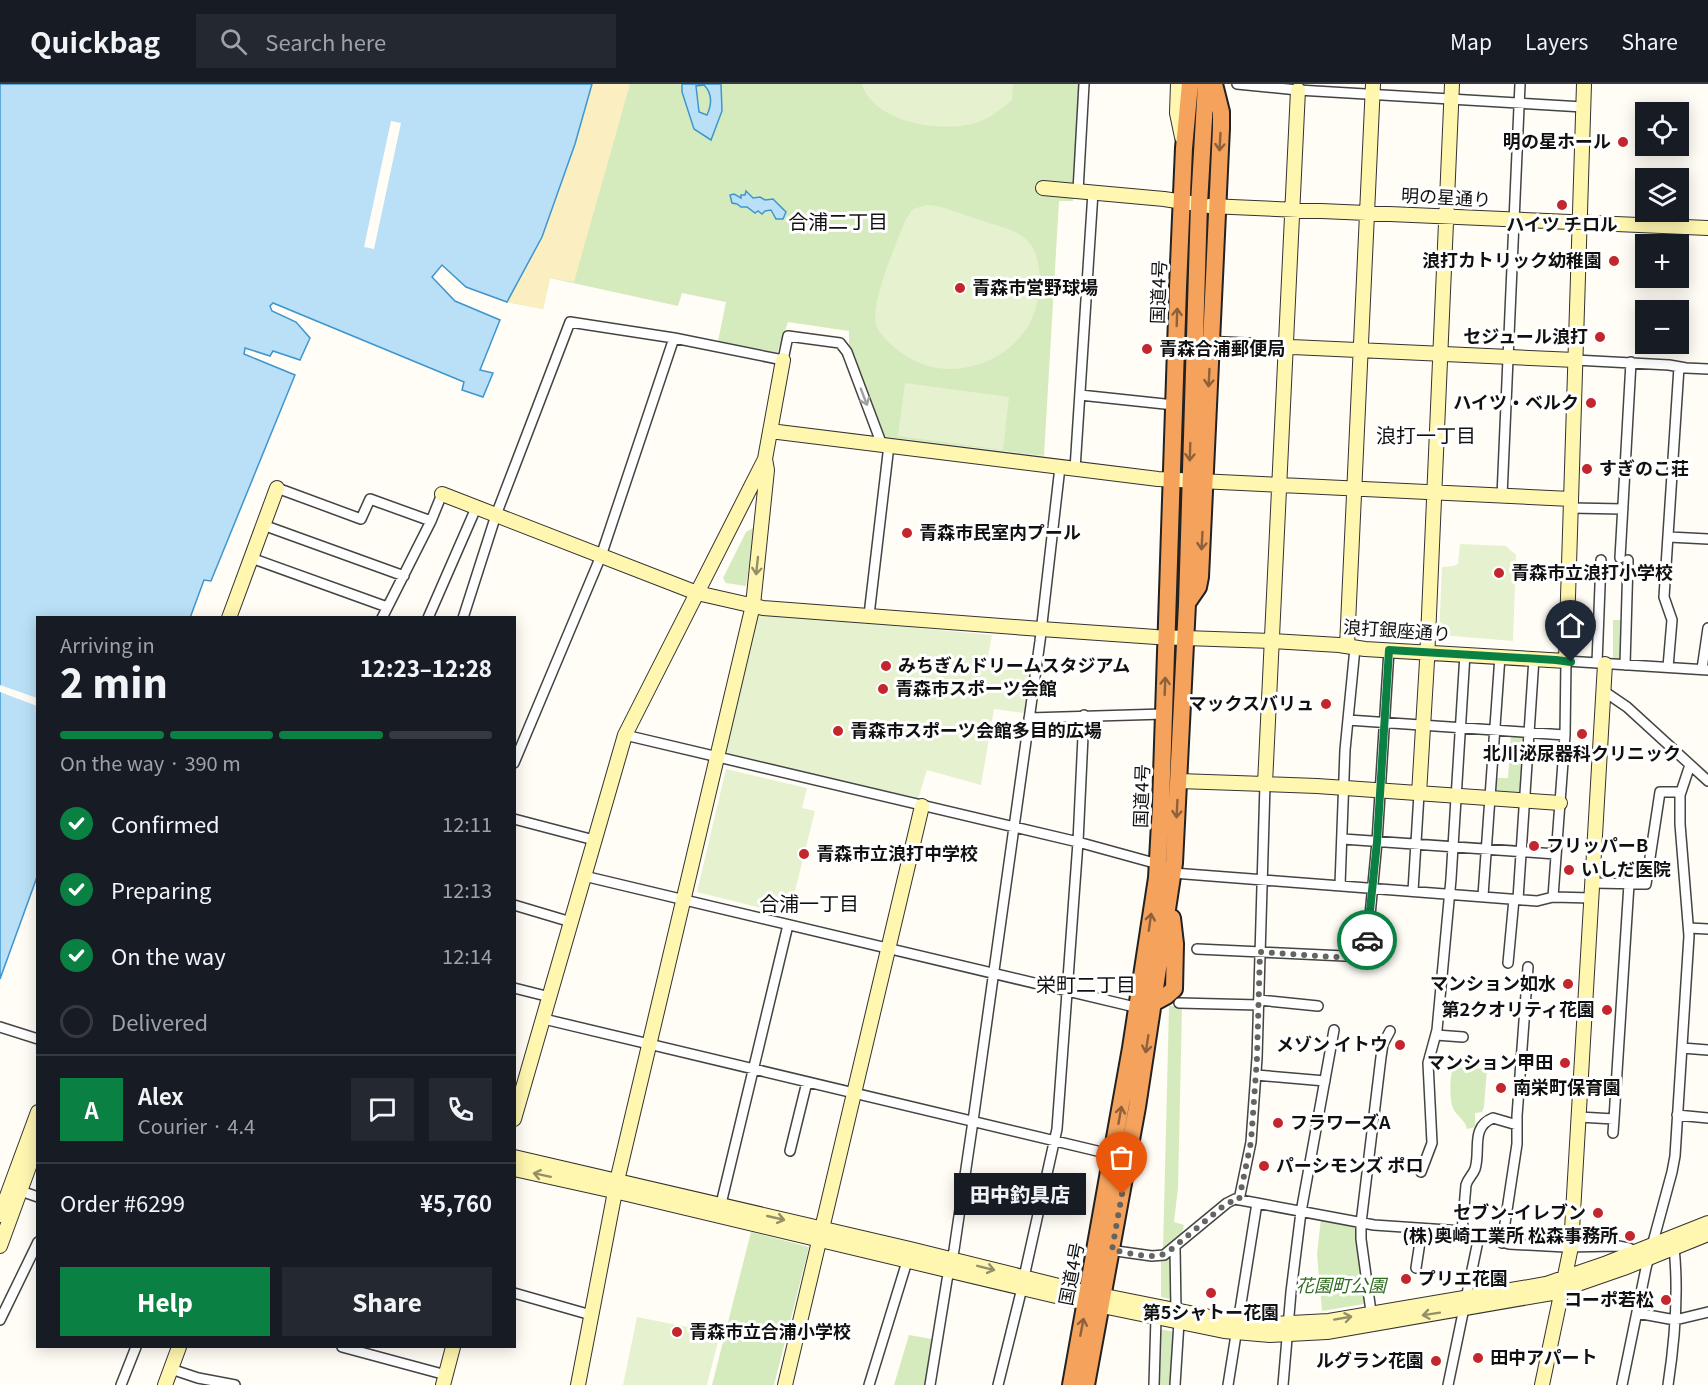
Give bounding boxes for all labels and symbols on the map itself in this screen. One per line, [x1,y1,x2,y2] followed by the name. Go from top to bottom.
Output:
[1503,127,1611,153] place label: 明の星ホール
[1214,131,1225,151] one-way arrow
[1616,135,1630,149] marker: 明の星ホール
[1400,181,1492,211] street label: 明の星通り
[1555,198,1569,212] marker: ハイツ チロル
[788,206,888,235] district label: 合浦二丁目
[1506,210,1618,236] place label: ハイツ チロル
[1422,246,1602,272] place label: 浪打カトリック幼稚園
[1607,254,1621,268] marker: 浪打カトリック幼稚園
[1143,259,1171,324] street label: 国道4号
[972,273,1098,299] place label: 青森市営野球場
[953,281,967,295] marker: 青森市営野球場
[1172,307,1183,327] one-way arrow
[1463,322,1588,348] place label: セジュール浪打
[1593,330,1607,344] marker: セジュール浪打
[1159,334,1285,360] place label: 青森合浦郵便局
[1140,342,1154,356] marker: 青森合浦郵便局
[1204,368,1215,388] one-way arrow
[859,387,870,406] one-way arrow
[1453,388,1579,414] place label: ハイツ・ベルク
[1584,396,1598,410] marker: ハイツ・ベルク
[1376,420,1476,449] district label: 浪打一丁目
[1185,441,1196,461] one-way arrow
[1599,454,1689,480] place label: すぎのこ荘
[1580,462,1594,476] marker: すぎのこ荘
[919,518,1081,544] place label: 青森市民室内プール
[900,526,914,540] marker: 青森市民室内プール
[1196,530,1207,550] one-way arrow
[751,555,762,575] one-way arrow
[1511,558,1673,584] place label: 青森市立浪打小学校
[1492,566,1506,580] marker: 青森市立浪打小学校
[1545,600,1596,662] pin
[1342,612,1452,646] street label: 浪打銀座通り
[898,651,1130,677] place label: みちぎんドリームスタジアム
[879,659,893,673] marker: みちぎんドリームスタジアム
[895,674,1057,700] place label: 青森市スポーツ会館
[1159,676,1171,696] one-way arrow
[876,682,890,696] marker: 青森市スポーツ会館
[1189,689,1314,715] place label: マックスバリュ
[1319,697,1333,711] marker: マックスバリュ
[850,716,1102,742] place label: 青森市スポーツ会館多目的広場
[831,724,845,738] marker: 青森市スポーツ会館多目的広場
[1575,727,1589,741] marker: 北川泌尿器科クリニック
[1483,739,1681,765] place label: 北川泌尿器科クリニック
[1126,763,1154,828] street label: 国道4号
[1171,799,1182,819] one-way arrow
[1546,831,1648,857] place label: フリッパーB
[816,839,978,865] place label: 青森市立浪打中学校
[1527,839,1541,853] marker: フリッパーB
[797,847,811,861] marker: 青森市立浪打中学校
[1581,855,1671,881] place label: いしだ医院
[1562,863,1576,877] marker: いしだ医院
[759,888,859,917] district label: 合浦一丁目
[1337,910,1397,970] courier
[1145,913,1156,933] one-way arrow
[1036,969,1136,998] district label: 栄町二丁目
[1430,969,1556,995] place label: マンション如水
[1561,977,1575,991] marker: マンション如水
[1441,995,1595,1021] place label: 第2クオリティ花園
[1600,1003,1614,1017] marker: 第2クオリティ花園
[1276,1030,1388,1056] place label: メゾン イトウ
[1141,1034,1152,1054] one-way arrow
[1393,1038,1407,1052] marker: メゾン イトウ
[1427,1048,1553,1074] place label: マンション甲田
[1558,1056,1572,1070] marker: マンション甲田
[1513,1073,1621,1099] place label: 南栄町保育園
[1494,1081,1508,1095] marker: 南栄町保育園
[1115,1106,1126,1125] one-way arrow
[1290,1108,1391,1134] place label: フラワーズA
[1271,1116,1285,1130] marker: フラワーズA
[1096,1132,1147,1194] pin
[1276,1151,1423,1177] place label: パーシモンズ ポロ
[1257,1159,1271,1173] marker: パーシモンズ ポロ
[532,1169,552,1180] one-way arrow
[954,1173,1086,1215] callout: 田中釣具店
[1453,1198,1586,1224] place label: セブン-イレブン
[1591,1206,1605,1220] marker: セブン-イレブン
[766,1212,785,1224] one-way arrow
[1402,1221,1618,1247] place label: (株)奥崎工業所 松森事務所
[1623,1229,1637,1243] marker: (株)奥崎工業所 松森事務所
[1051,1240,1089,1308] street label: 国道4号
[976,1262,995,1274] one-way arrow
[1418,1264,1508,1290] place label: プリエ花園
[1296,1271,1389,1297] park label: 花園町公園
[1399,1272,1413,1286] marker: プリエ花園
[1564,1285,1654,1311] place label: コーポ若松
[1204,1286,1218,1300] marker: 第5シャトー花園
[1659,1293,1673,1307] marker: コーポ若松
[1143,1298,1279,1324] place label: 第5シャトー花園
[1422,1309,1441,1320] one-way arrow
[1332,1312,1352,1323] one-way arrow
[689,1317,851,1343] place label: 青森市立合浦小学校
[1077,1318,1088,1338] one-way arrow
[670,1325,684,1339] marker: 青森市立合浦小学校
[1490,1343,1598,1369] place label: 田中アパート
[1316,1346,1424,1372] place label: ルグラン花園
[1471,1351,1485,1365] marker: 田中アパート
[1429,1354,1443,1368] marker: ルグラン花園

